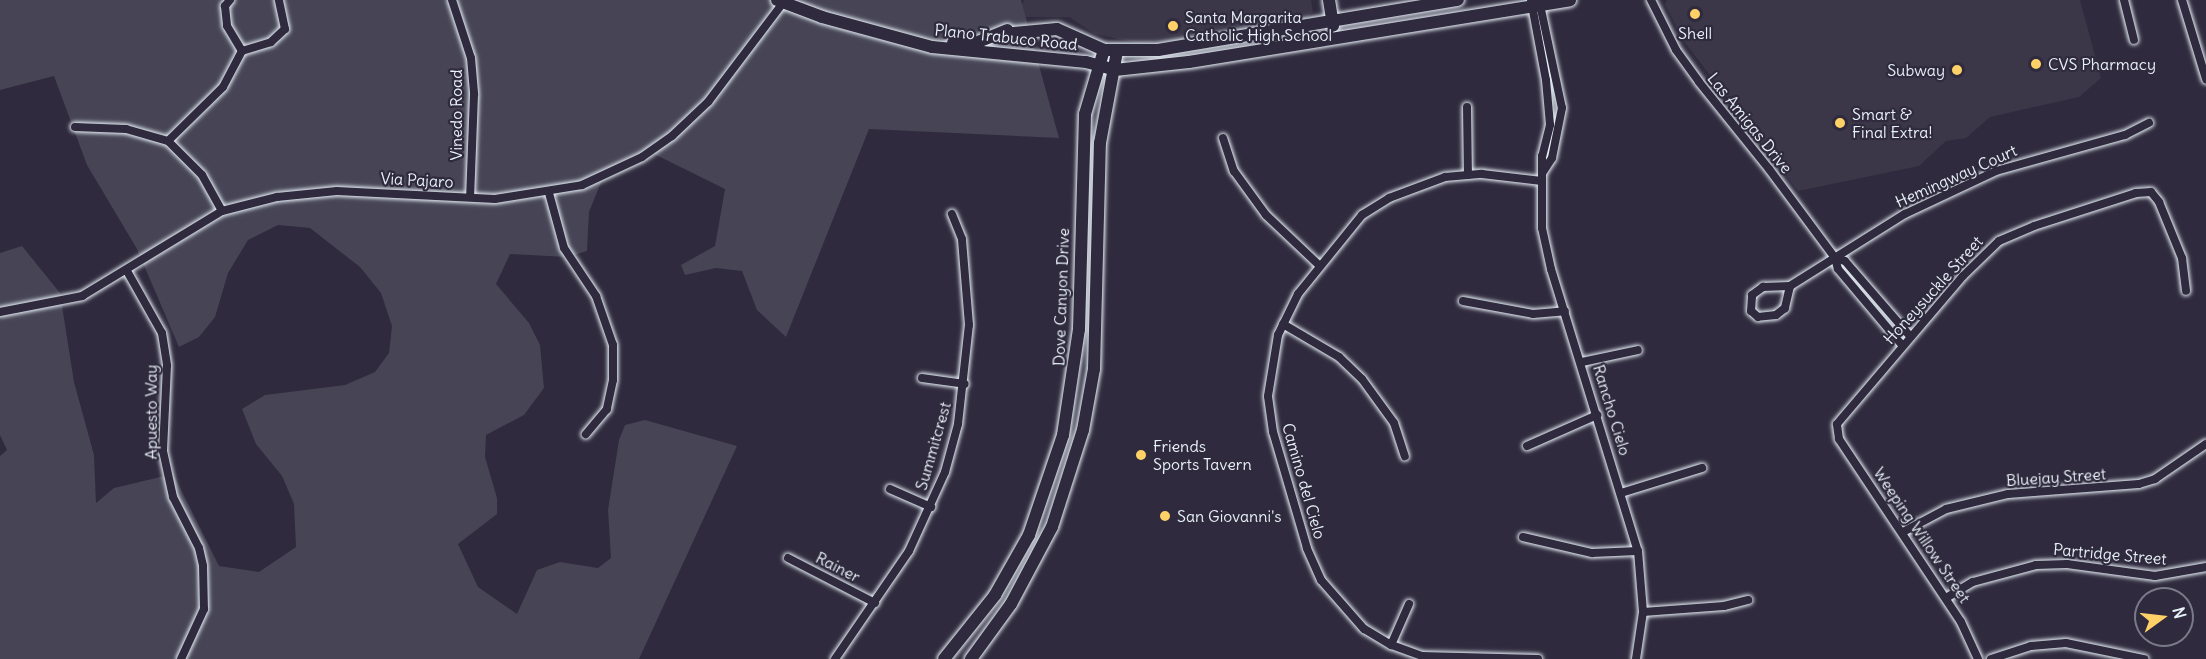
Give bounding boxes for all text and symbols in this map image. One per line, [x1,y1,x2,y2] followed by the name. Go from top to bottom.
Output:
[1185,7,1332,45] place label: Santa Margarita Catholic High School
[1688,7,1702,21] marker: Shell
[1166,19,1180,33] marker: Santa Margarita Catholic High School
[934,20,1078,54] street label: Plano Trabuco Road
[1678,23,1712,43] place label: Shell
[2048,54,2156,74] place label: CVS Pharmacy
[2029,57,2043,71] marker: CVS Pharmacy
[1887,60,1945,80] place label: Subway
[1950,63,1964,77] marker: Subway
[446,69,466,161] street label: Vinedo Road
[1704,69,1796,177] street label: Las Amigas Drive
[1852,104,1932,142] place label: Smart & Final Extra!
[1833,116,1847,130] marker: Smart & Final Extra!
[1892,141,2020,211] street label: Hemingway Court
[380,169,454,191] street label: Via Pajaro
[1049,228,1073,366] street label: Dove Canyon Drive
[1879,232,1987,348] street label: Honeysuckle Street
[1589,362,1635,458] street label: Rancho Cielo
[141,365,161,459] street label: Apuesto Way
[911,400,955,492] street label: Summitcrest
[1278,421,1330,541] street label: Camino del Cielo
[1153,436,1252,474] place label: Friends Sports Tavern
[1134,448,1148,462] marker: Friends Sports Tavern
[1870,464,1974,606] street label: Weeping Willow Street
[2005,464,2107,490] street label: Bluejay Street
[1177,506,1281,526] place label: San Giovanni's
[1158,509,1172,523] marker: San Giovanni's
[2052,539,2168,569] street label: Partridge Street
[813,548,863,586] street label: Rainer
[2134,587,2194,647] north arrow
[2168,605,2191,621] text: N

